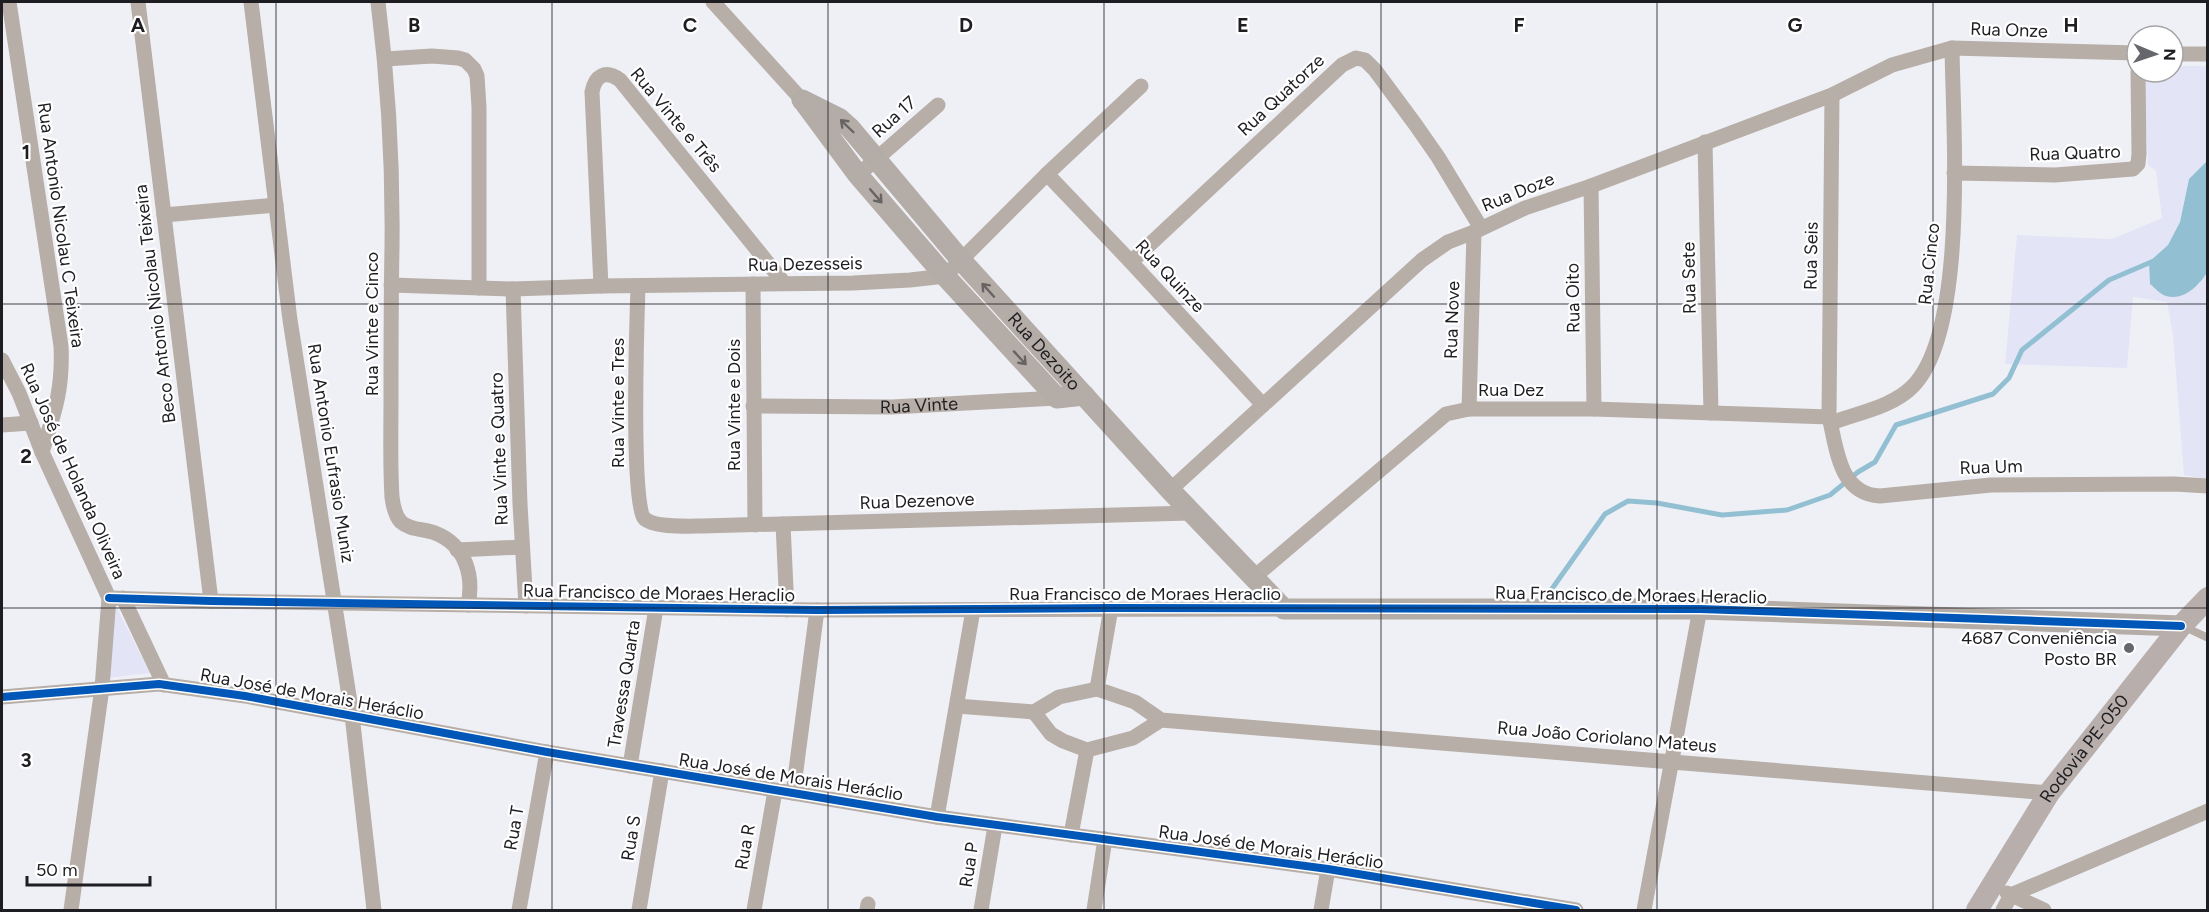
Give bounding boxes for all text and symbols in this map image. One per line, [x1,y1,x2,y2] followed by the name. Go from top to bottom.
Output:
[131,13,146,37] text: A
[408,13,420,37] text: B
[683,13,697,37] text: C
[959,13,973,37] text: D
[1237,13,1249,37] text: E
[1513,13,1525,37] text: F
[1788,13,1803,37] text: G
[2064,13,2079,37] text: H
[1970,18,2048,42] street label: Rua Onze
[2125,24,2185,84] north arrow
[2160,48,2179,61] text: N
[1233,49,1329,141] street label: Rua Quatorze
[626,63,726,177] street label: Rua Vinte e Três
[867,91,921,143] street label: Rua 17
[33,101,89,349] street label: Rua Antonio Nicolau C Teixeira
[840,119,855,133] one-way arrow
[22,140,30,164] text: 1
[2029,140,2121,166] street label: Rua Quatro
[1478,167,1558,217] street label: Rua Doze
[129,183,181,425] street label: Beco Antonio Nicolau Teixeira
[869,188,883,203] one-way arrow
[1799,222,1823,290] street label: Rua Seis
[1914,222,1944,306] street label: Rua Cinco
[1131,235,1209,317] street label: Rua Quinze
[1677,241,1701,314] street label: Rua Sete
[361,252,383,396] street label: Rua Vinte e Cinco
[747,252,863,276] street label: Rua Dezesseis
[1561,263,1585,333] street label: Rua Oito
[1440,280,1464,359] street label: Rua Nove
[981,282,995,297] one-way arrow
[1003,308,1085,395] street label: Rua Dezoito
[607,338,629,468] street label: Rua Vinte e Tres
[723,339,745,471] street label: Rua Vinte e Dois
[303,342,359,564] street label: Rua Antonio Eufrasio Muniz
[1013,350,1027,365] one-way arrow
[15,360,131,582] street label: Rua José de Holanda Oliveira
[485,372,513,526] street label: Rua Vinte e Quatro
[1478,379,1544,401] street label: Rua Dez
[880,392,959,418] street label: Rua Vinte
[20,444,32,468] text: 2
[1959,455,2023,479] street label: Rua Um
[859,488,975,514] street label: Rua Dezenove
[523,580,795,606] street label: Rua Francisco de Moraes Heraclio
[1495,582,1767,608] street label: Rua Francisco de Moraes Heraclio
[1009,583,1281,605] street label: Rua Francisco de Moraes Heraclio
[603,619,645,749] street label: Travessa Quarta
[1961,627,2117,670] place label: 4687 Conveniência Posto BR
[2122,641,2136,655] marker: 4687 Conveniência Posto BR
[198,663,426,725] street label: Rua José de Morais Heráclio
[2035,690,2134,807] street label: Rodovia PE-050
[1496,716,1718,758] street label: Rua João Coriolano Mateus
[20,748,32,772] text: 3
[677,748,905,806] street label: Rua José de Morais Heráclio
[499,804,529,852] street label: Rua T
[617,814,645,862] street label: Rua S
[1157,820,1385,874] street label: Rua José de Morais Heráclio
[730,822,760,872] street label: Rua R
[955,841,983,889] street label: Rua P
[27,849,150,887] scale bar
[36,859,78,881] text: 50 m

